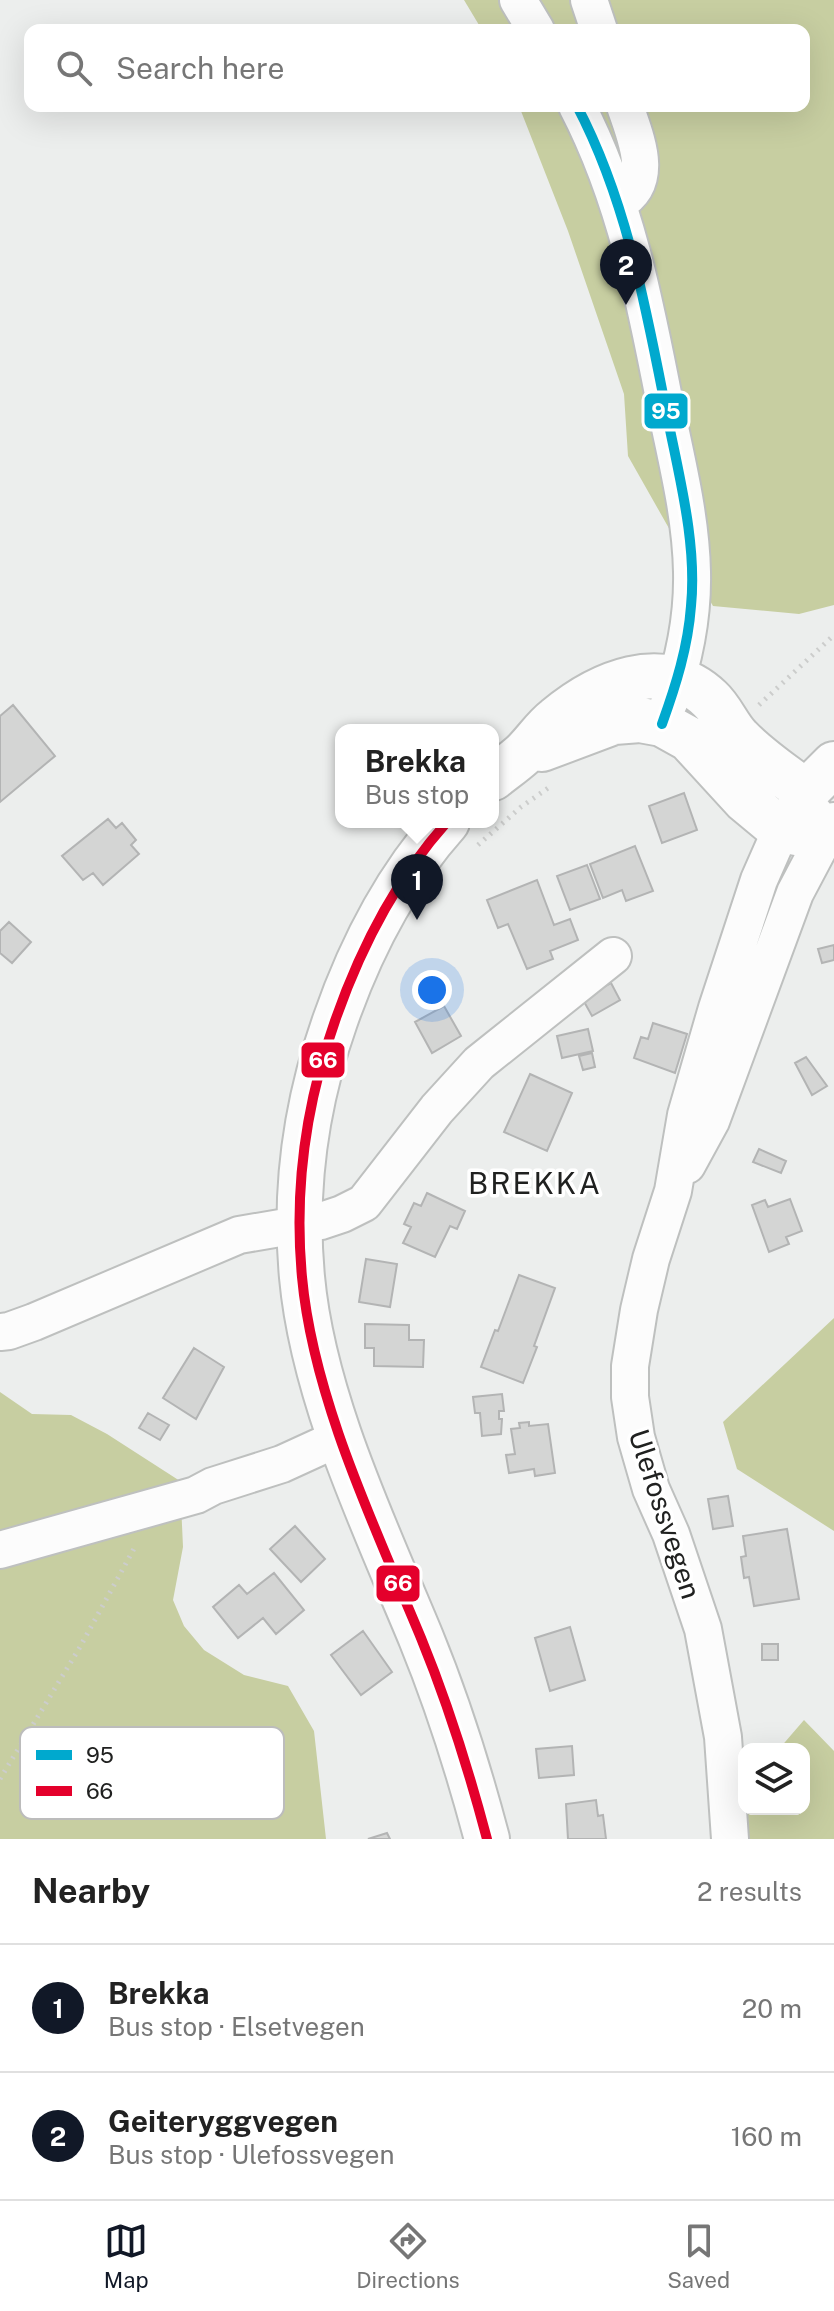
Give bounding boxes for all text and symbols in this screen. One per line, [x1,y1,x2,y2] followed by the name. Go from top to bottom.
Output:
[24,24,810,112] search box
[52,46,96,90] icon: search
[116,50,284,86] text: Search here
[600,239,652,305] pin: 2
[643,392,689,430] line badge: 95
[651,398,681,424] text: 95
[335,724,499,828] popup
[365,743,466,779] text: Brekka
[365,779,469,810] text: Bus stop
[391,854,443,920] pin: 1
[412,970,452,1010] your location
[300,1041,346,1079] line badge: 66
[309,1047,338,1073] text: 66
[468,1165,602,1201] district label: BREKKA
[623,1425,708,1603] street label: Ulefossvegen
[375,1564,421,1603] line badge: 66
[384,1570,413,1596] text: 66
[20,1727,284,1819] legend
[86,1742,114,1768] text: 95
[738,1743,810,1815] map controls
[738,1743,810,1815] button: layers
[86,1778,113,1804] text: 66
[32,1871,150,1911] text: Nearby
[697,1876,802,1907] text: 2 results
[108,1975,209,2011] text: Brekka
[52,1993,64,2024] text: 1
[742,1993,802,2024] text: 20 m
[108,2011,365,2042] text: Bus stop · Elsetvegen
[108,2103,338,2139] text: Geiteryggvegen
[50,2121,66,2152] text: 2
[731,2121,802,2152] text: 160 m
[108,2139,395,2170] text: Bus stop · Ulefossvegen
[104,2219,149,2293] tab: Map
[356,2219,460,2293] tab: Directions
[667,2219,730,2293] tab: Saved

